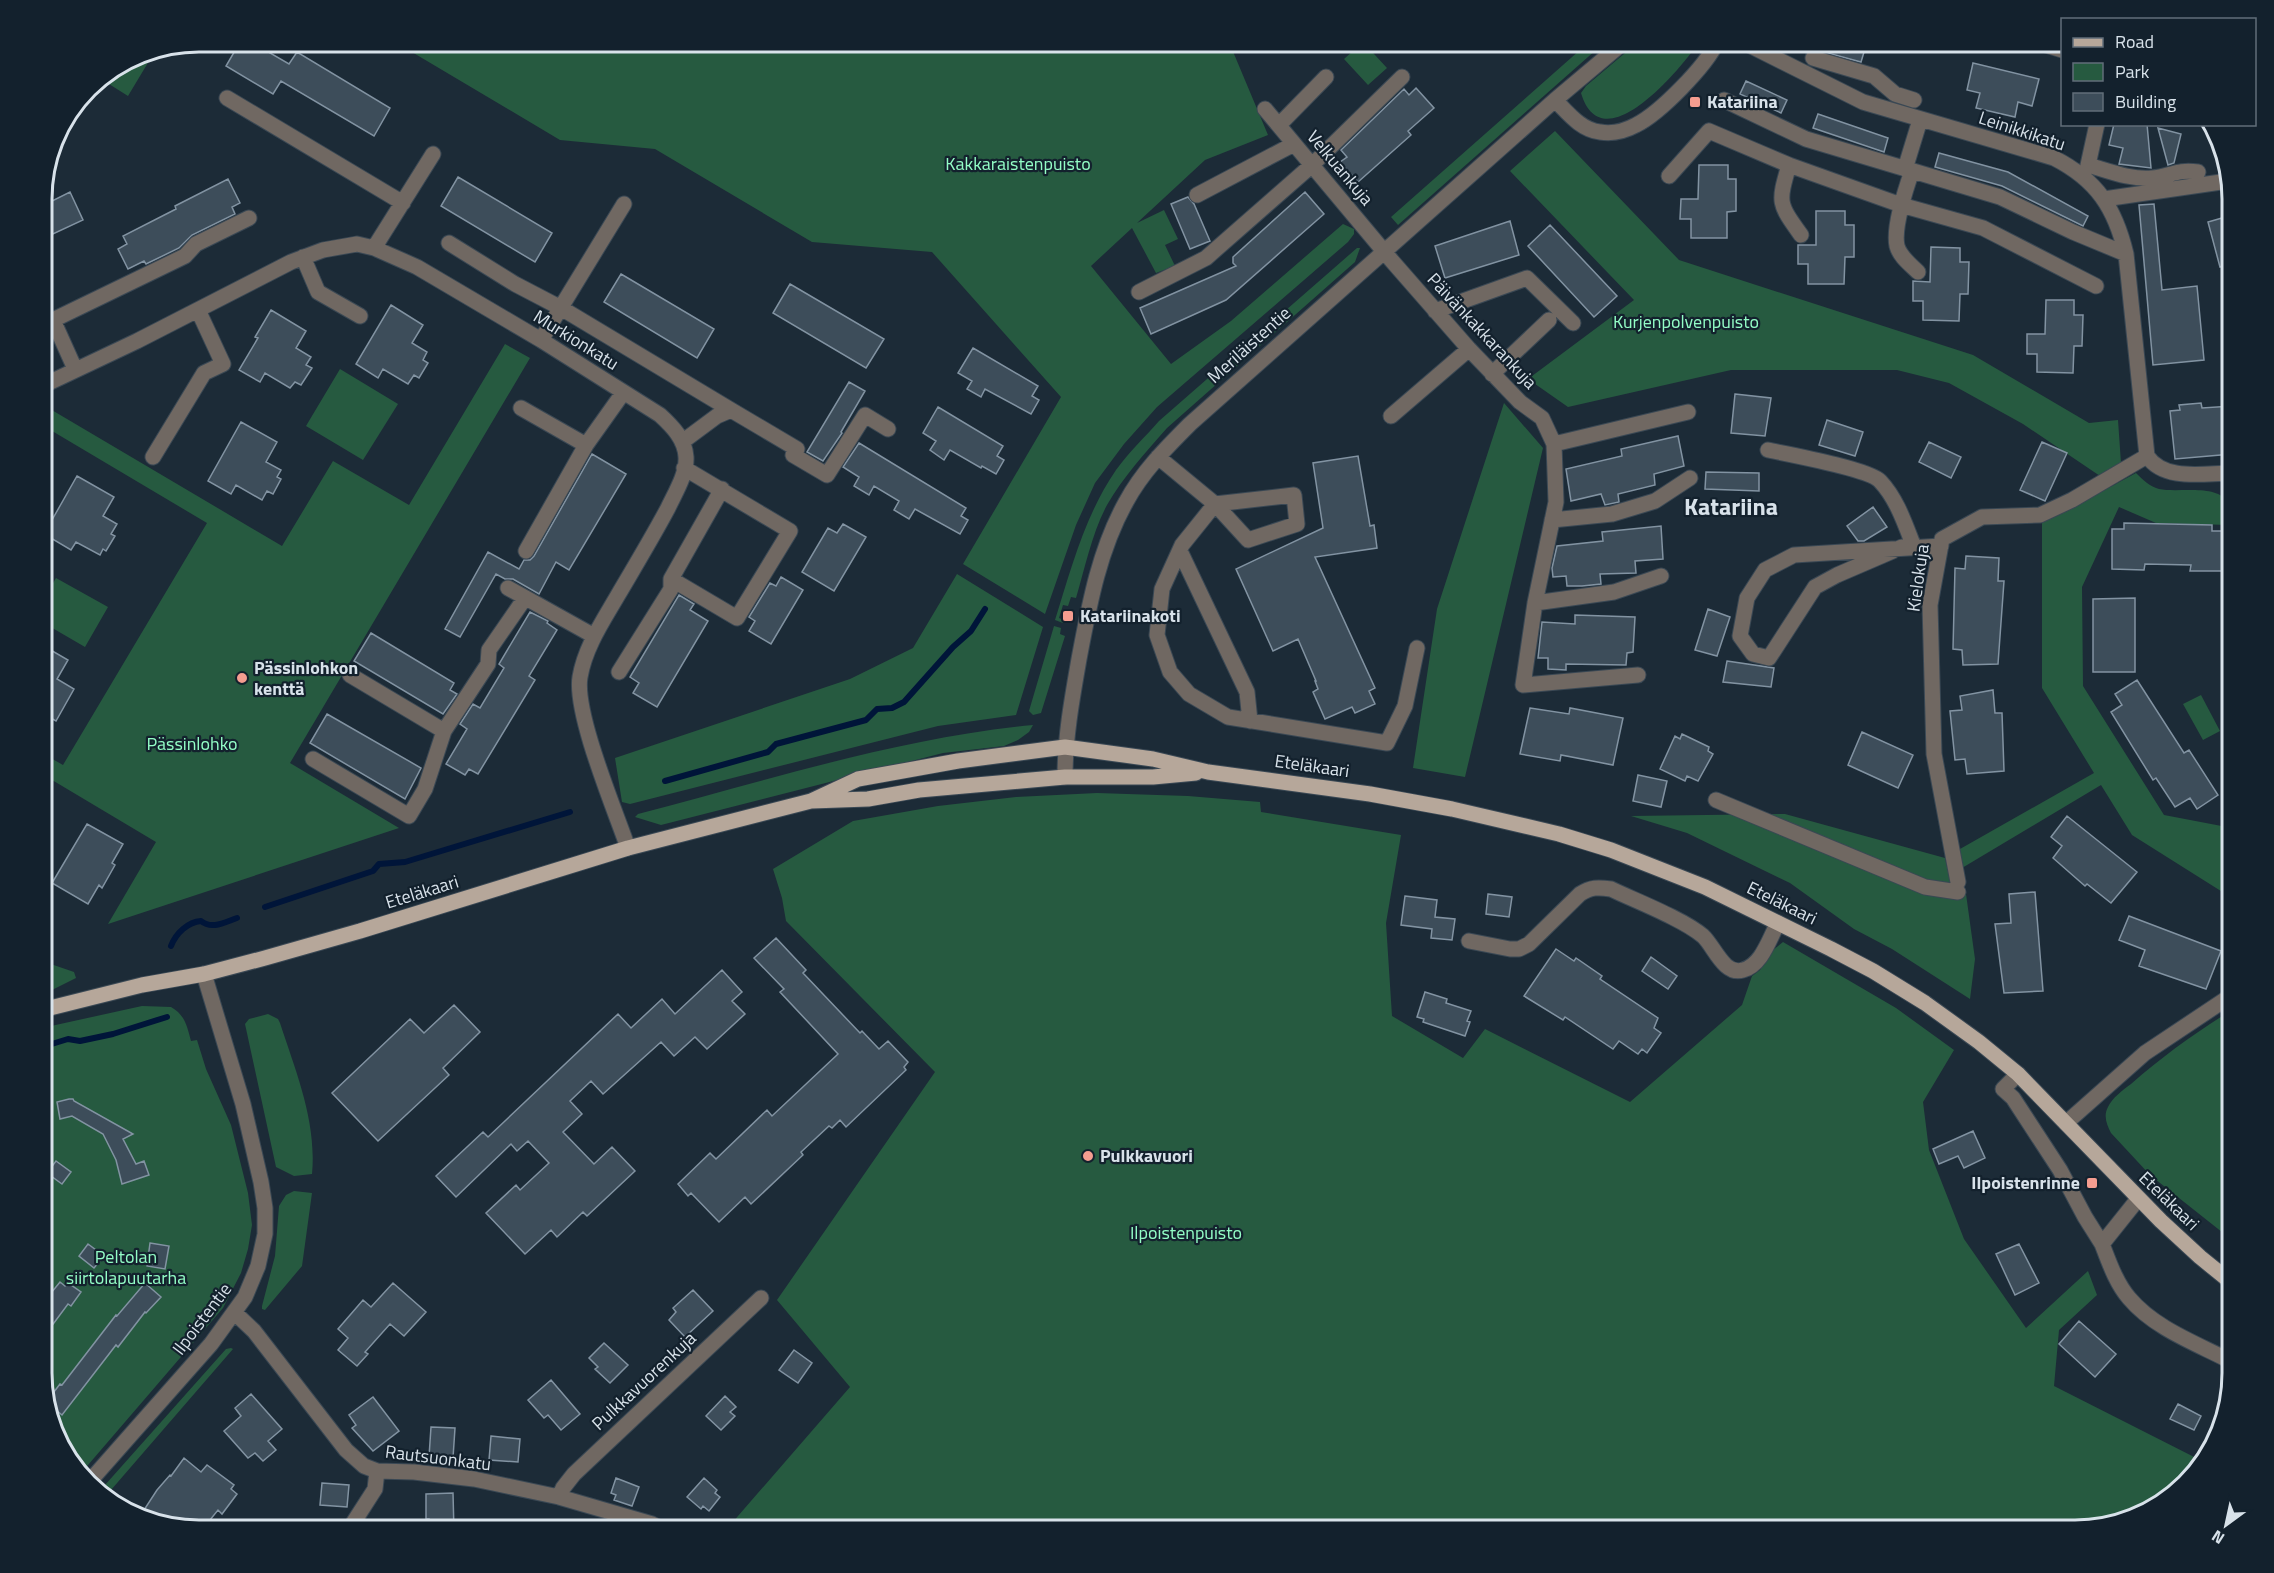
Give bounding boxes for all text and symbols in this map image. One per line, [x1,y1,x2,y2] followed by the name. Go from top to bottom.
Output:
[2061,18,2256,126] legend
[2115,28,2154,55] text: Road
[2115,58,2150,85] text: Park
[1707,88,1778,115] place label: Katariina
[2115,88,2176,115] text: Building
[1688,95,1702,109] marker: Katariina
[1975,104,2069,157] street label: Leinikkikatu
[1301,124,1380,211] street label: Velkuankuja
[945,150,1091,177] park label: Kakkaraistenpuisto
[1421,266,1544,395] street label: Päivänkakkarankuja
[1201,300,1296,390] street label: Meriläistentie
[528,303,624,376] street label: Murkionkatu
[1613,308,1759,335] park label: Kurjenpolvenpuisto
[1684,488,1778,524] district label: Katariina
[1899,542,1936,614] street label: Kielokuja
[1080,602,1181,629] place label: Katariinakoti
[1061,609,1075,623] marker: Katariinakoti
[254,654,358,702] place label: Pässinlohkon kenttä
[235,671,249,685] marker: Pässinlohkon kenttä
[146,730,238,757] park label: Pässinlohko
[1273,747,1351,784] street label: Eteläkaari
[382,868,462,915] street label: Eteläkaari
[1742,874,1822,931] street label: Eteläkaari
[1100,1142,1193,1169] place label: Pulkkavuori
[1081,1149,1095,1163] marker: Pulkkavuori
[2133,1165,2206,1236] street label: Eteläkaari
[1971,1169,2080,1196] place label: Ilpoistenrinne
[2085,1176,2099,1190] marker: Ilpoistenrinne
[1130,1219,1242,1246] park label: Ilpoistenpuisto
[66,1243,186,1291] park label: Peltolan siirtolapuutarha
[165,1277,238,1360] street label: Ilpoistentie
[585,1325,702,1436] street label: Pulkkavuorenkuja
[384,1438,493,1477] street label: Rautsuonkatu
[2196,1495,2256,1555] north arrow
[2207,1524,2229,1551] text: N

